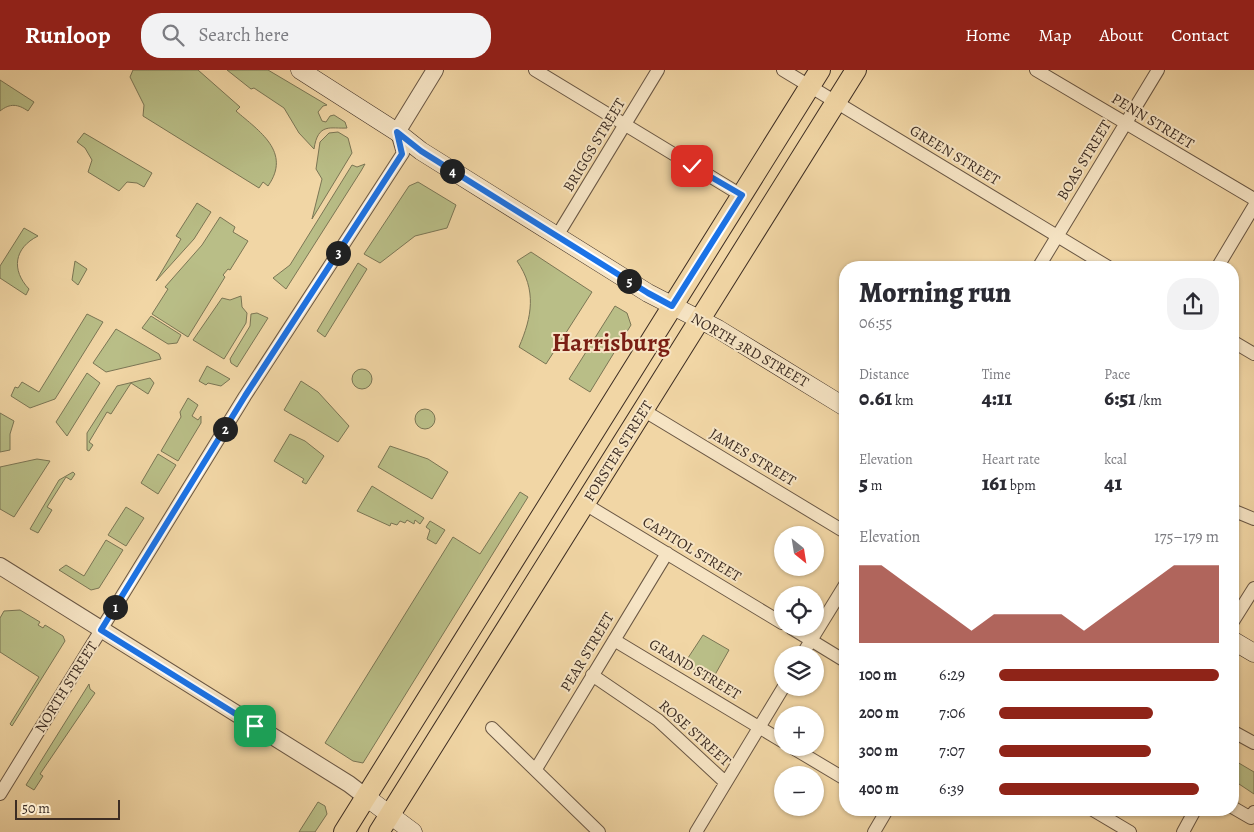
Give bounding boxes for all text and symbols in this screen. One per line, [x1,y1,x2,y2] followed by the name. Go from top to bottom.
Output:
[141,13,491,58] search box
[25,19,111,51] text: Runloop
[159,21,187,49] icon: search
[199,22,289,48] text: Search here
[965,23,1010,47] text: Home
[1038,23,1071,47] text: Map
[1099,23,1143,47] text: About
[1171,23,1229,47] text: Contact
[1108,89,1199,154] street label: PENN STREET
[558,94,630,195] street label: BRIGGS STREET
[1052,116,1116,204] street label: BOAS STREET
[906,120,1005,190] street label: GREEN STREET
[671,145,713,187] pin
[678,152,706,180] icon: check
[440,158,464,184] pin: 4
[449,162,456,181] text: 4
[326,240,350,266] pin: 3
[335,244,342,263] text: 3
[616,268,642,294] pin: 5
[627,272,632,291] text: 5
[859,274,1011,312] text: Morning run
[1167,278,1219,330] button: share
[687,308,813,392] street label: NORTH 3RD STREET
[859,312,893,334] text: 06:55
[552,326,670,360] district label: Harrisburg
[859,365,909,384] text: Distance
[982,365,1011,384] text: Time
[1104,365,1130,384] text: Pace
[859,384,892,412] text: 0.61
[982,384,1012,412] text: 4:11
[1104,384,1136,412] text: 6:51
[892,391,914,410] text: km
[1136,391,1162,410] text: /km
[579,396,657,505] street label: FORSTER STREET
[212,416,238,442] pin: 2
[222,420,229,439] text: 2
[706,423,801,491] street label: JAMES STREET
[859,450,913,469] text: Elevation
[982,450,1040,469] text: Heart rate
[1104,450,1127,469] text: kcal
[859,469,868,497] text: 5
[982,469,1007,497] text: 161
[1104,469,1122,497] text: 41
[868,476,882,495] text: m
[1007,476,1036,495] text: bpm
[639,512,746,587] street label: CAPITOL STREET
[774,526,824,576] north arrow
[774,526,824,816] map controls
[859,526,920,548] text: Elevation
[1154,526,1219,548] text: 175–179 m
[774,586,824,636] button: locate
[102,594,128,620] pin: 1
[113,598,118,617] text: 1
[555,608,619,695] street label: PEAR STREET
[646,634,745,705] street label: GRAND STREET
[30,637,102,736] street label: NORTH STREET
[774,646,824,696] button: layers
[859,664,897,686] text: 100 m
[939,664,965,686] text: 6:29
[655,695,736,771] street label: ROSE STREET
[859,702,899,724] text: 200 m
[939,702,965,724] text: 7:06
[234,705,276,747] pin
[774,706,824,756] button: +
[241,712,269,740] icon: arrive
[859,740,898,762] text: 300 m
[939,740,965,762] text: 7:07
[774,766,824,816] button: −
[859,778,899,800] text: 400 m
[939,778,964,800] text: 6:39
[15,797,120,820] scale bar
[22,799,50,818] text: 50 m

